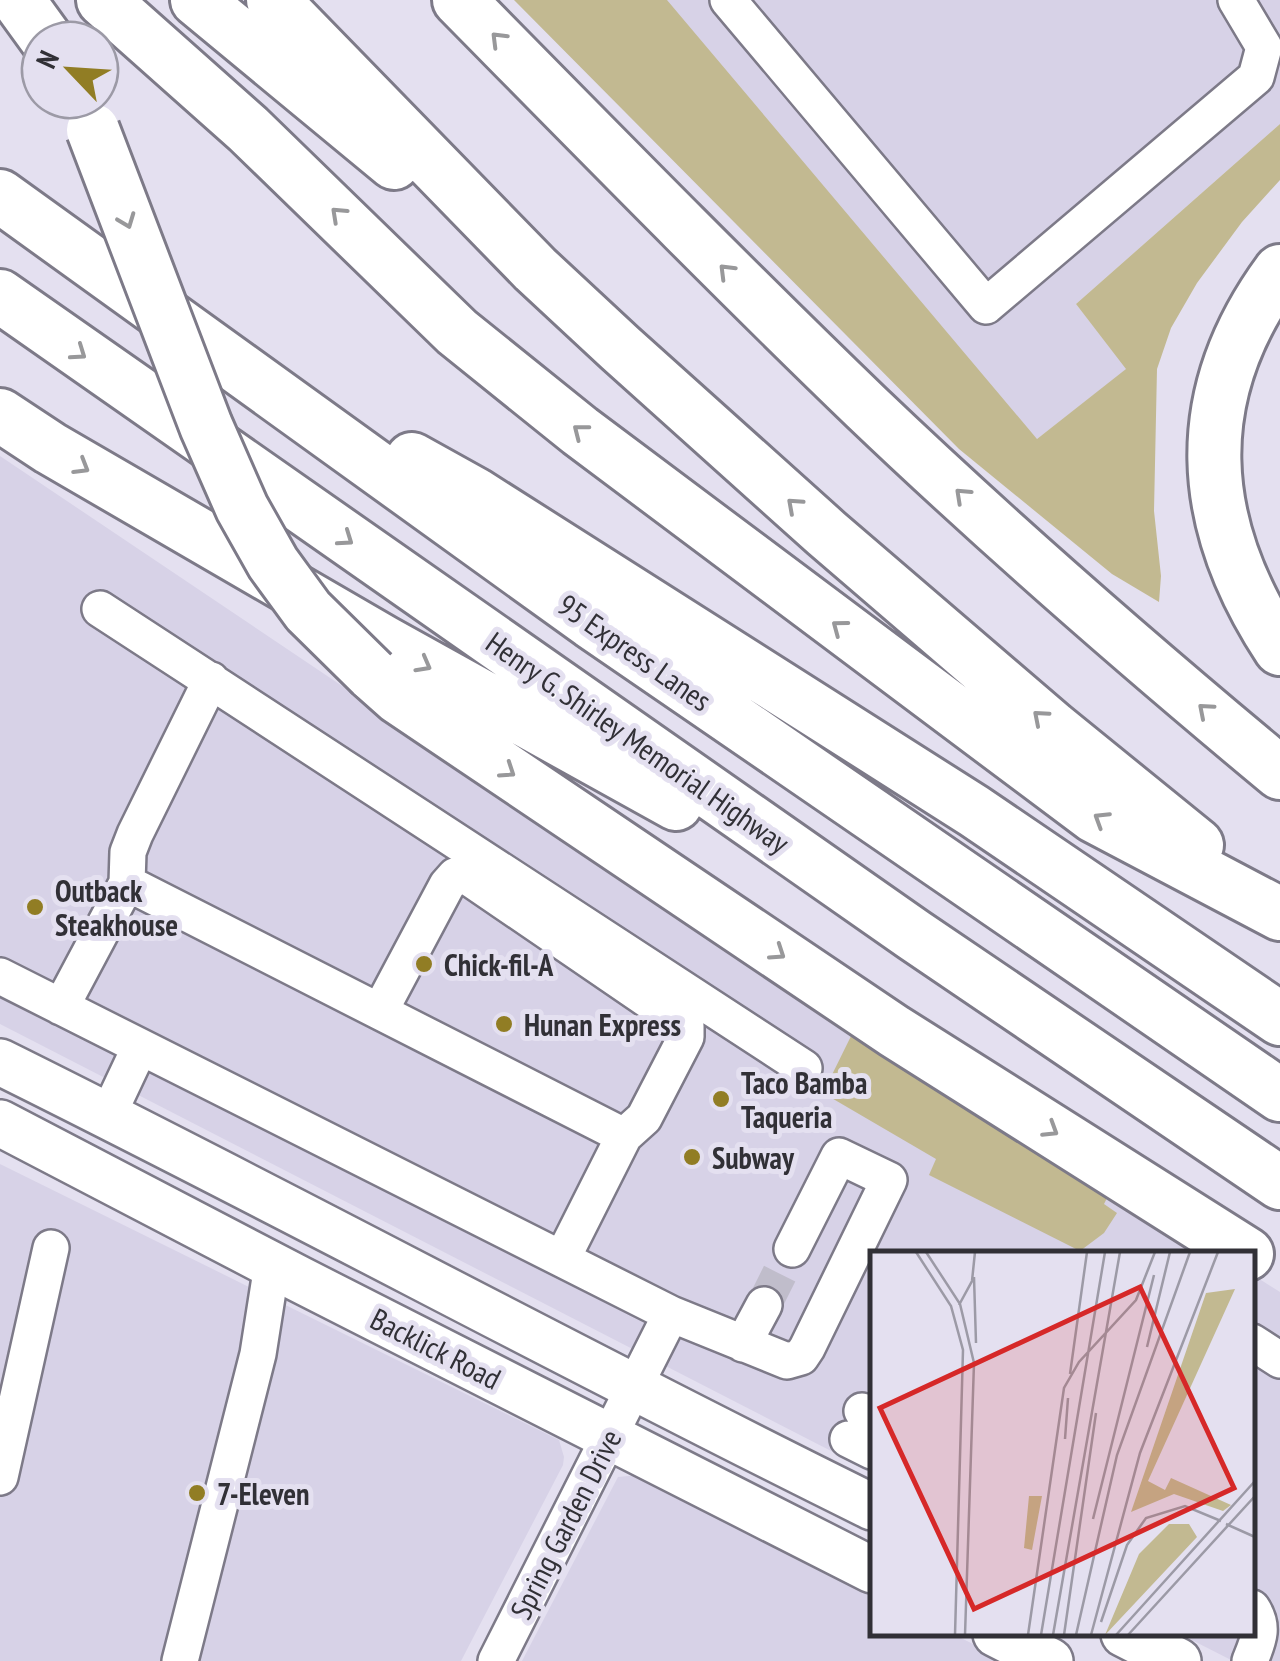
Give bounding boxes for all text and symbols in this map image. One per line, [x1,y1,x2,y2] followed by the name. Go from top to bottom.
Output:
[20,20,120,120] north arrow
[492,33,510,51] one-way arrow
[27,45,67,74] text: N
[332,208,350,226] one-way arrow
[116,211,136,228] one-way arrow
[720,264,738,282] one-way arrow
[68,341,87,359] one-way arrow
[573,425,591,443] one-way arrow
[71,455,89,474] one-way arrow
[955,489,973,507] one-way arrow
[787,498,806,516] one-way arrow
[335,527,353,545] one-way arrow
[551,585,719,719] street label: 95 Express Lanes
[479,622,798,862] street label: Henry G. Shirley Memorial Highway
[832,622,850,639] one-way arrow
[413,652,431,672] one-way arrow
[1198,704,1216,722] one-way arrow
[1033,711,1052,729] one-way arrow
[498,759,516,778] one-way arrow
[1094,812,1112,831] one-way arrow
[55,871,178,944] place label: Outback Steakhouse
[24,896,46,918] marker: Outback Steakhouse
[767,941,786,959] one-way arrow
[444,945,554,984] place label: Chick-fil-A
[413,953,435,975] marker: Chick-fil-A
[524,1005,681,1044] place label: Hunan Express
[493,1013,515,1035] marker: Hunan Express
[741,1063,867,1136] place label: Taco Bamba Taqueria
[710,1088,732,1110] marker: Taco Bamba Taqueria
[1040,1117,1058,1136] one-way arrow
[712,1138,795,1177] place label: Subway
[681,1146,703,1168] marker: Subway
[870,1251,1255,1636] inset map
[364,1299,508,1397] street label: Backlick Road
[501,1423,629,1625] street label: Spring Garden Drive
[217,1474,310,1513] place label: 7-Eleven
[186,1482,208,1504] marker: 7-Eleven

